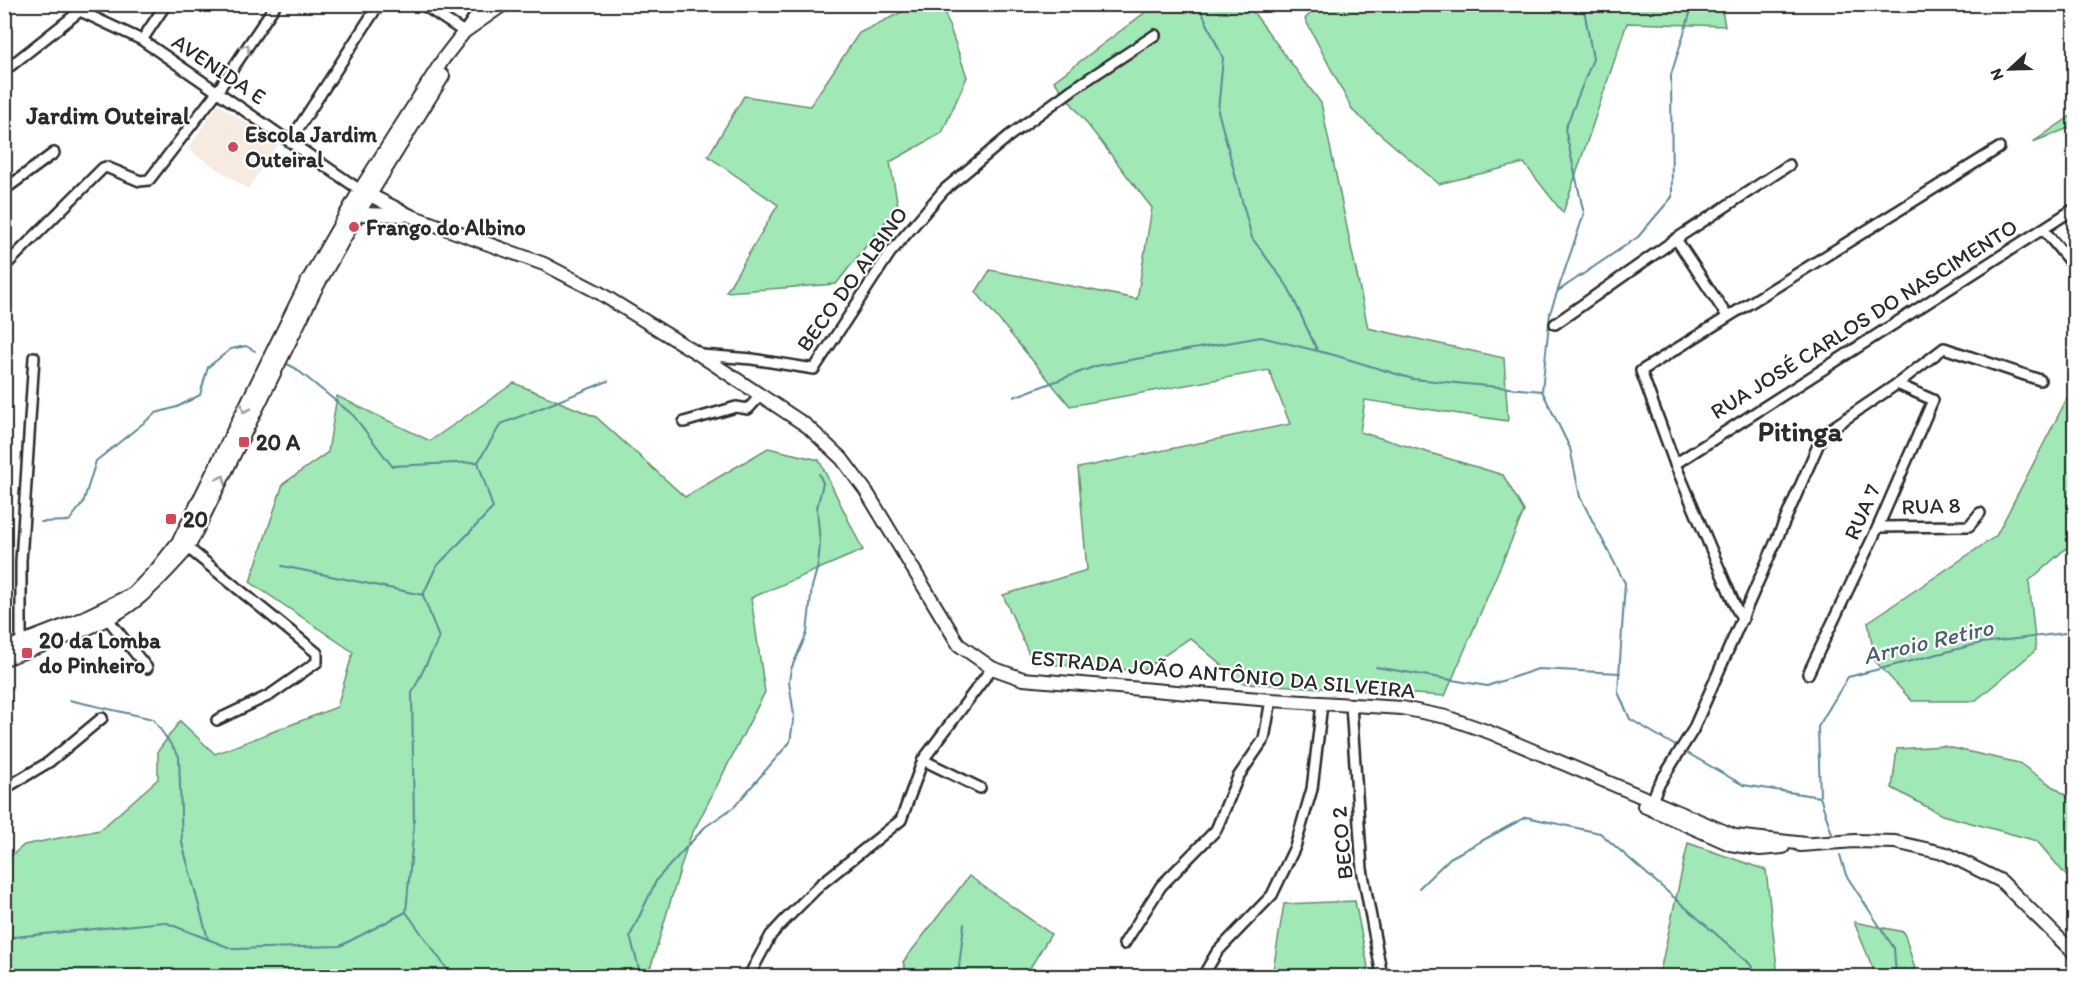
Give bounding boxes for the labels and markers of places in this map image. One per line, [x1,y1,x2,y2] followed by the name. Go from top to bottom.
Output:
[245,121,378,173] place label: Escola Jardim Outeiral
[226,140,240,154] marker: Escola Jardim Outeiral
[366,214,526,241] place label: Frango do Albino
[347,220,361,234] marker: Frango do Albino
[256,429,301,456] place label: 20 A
[237,435,251,449] marker: 20 A
[183,506,208,533] place label: 20
[164,512,178,526] marker: 20
[39,627,161,679] place label: 20 da Lomba do Pinheiro
[20,646,34,660] marker: 20 da Lomba do Pinheiro

